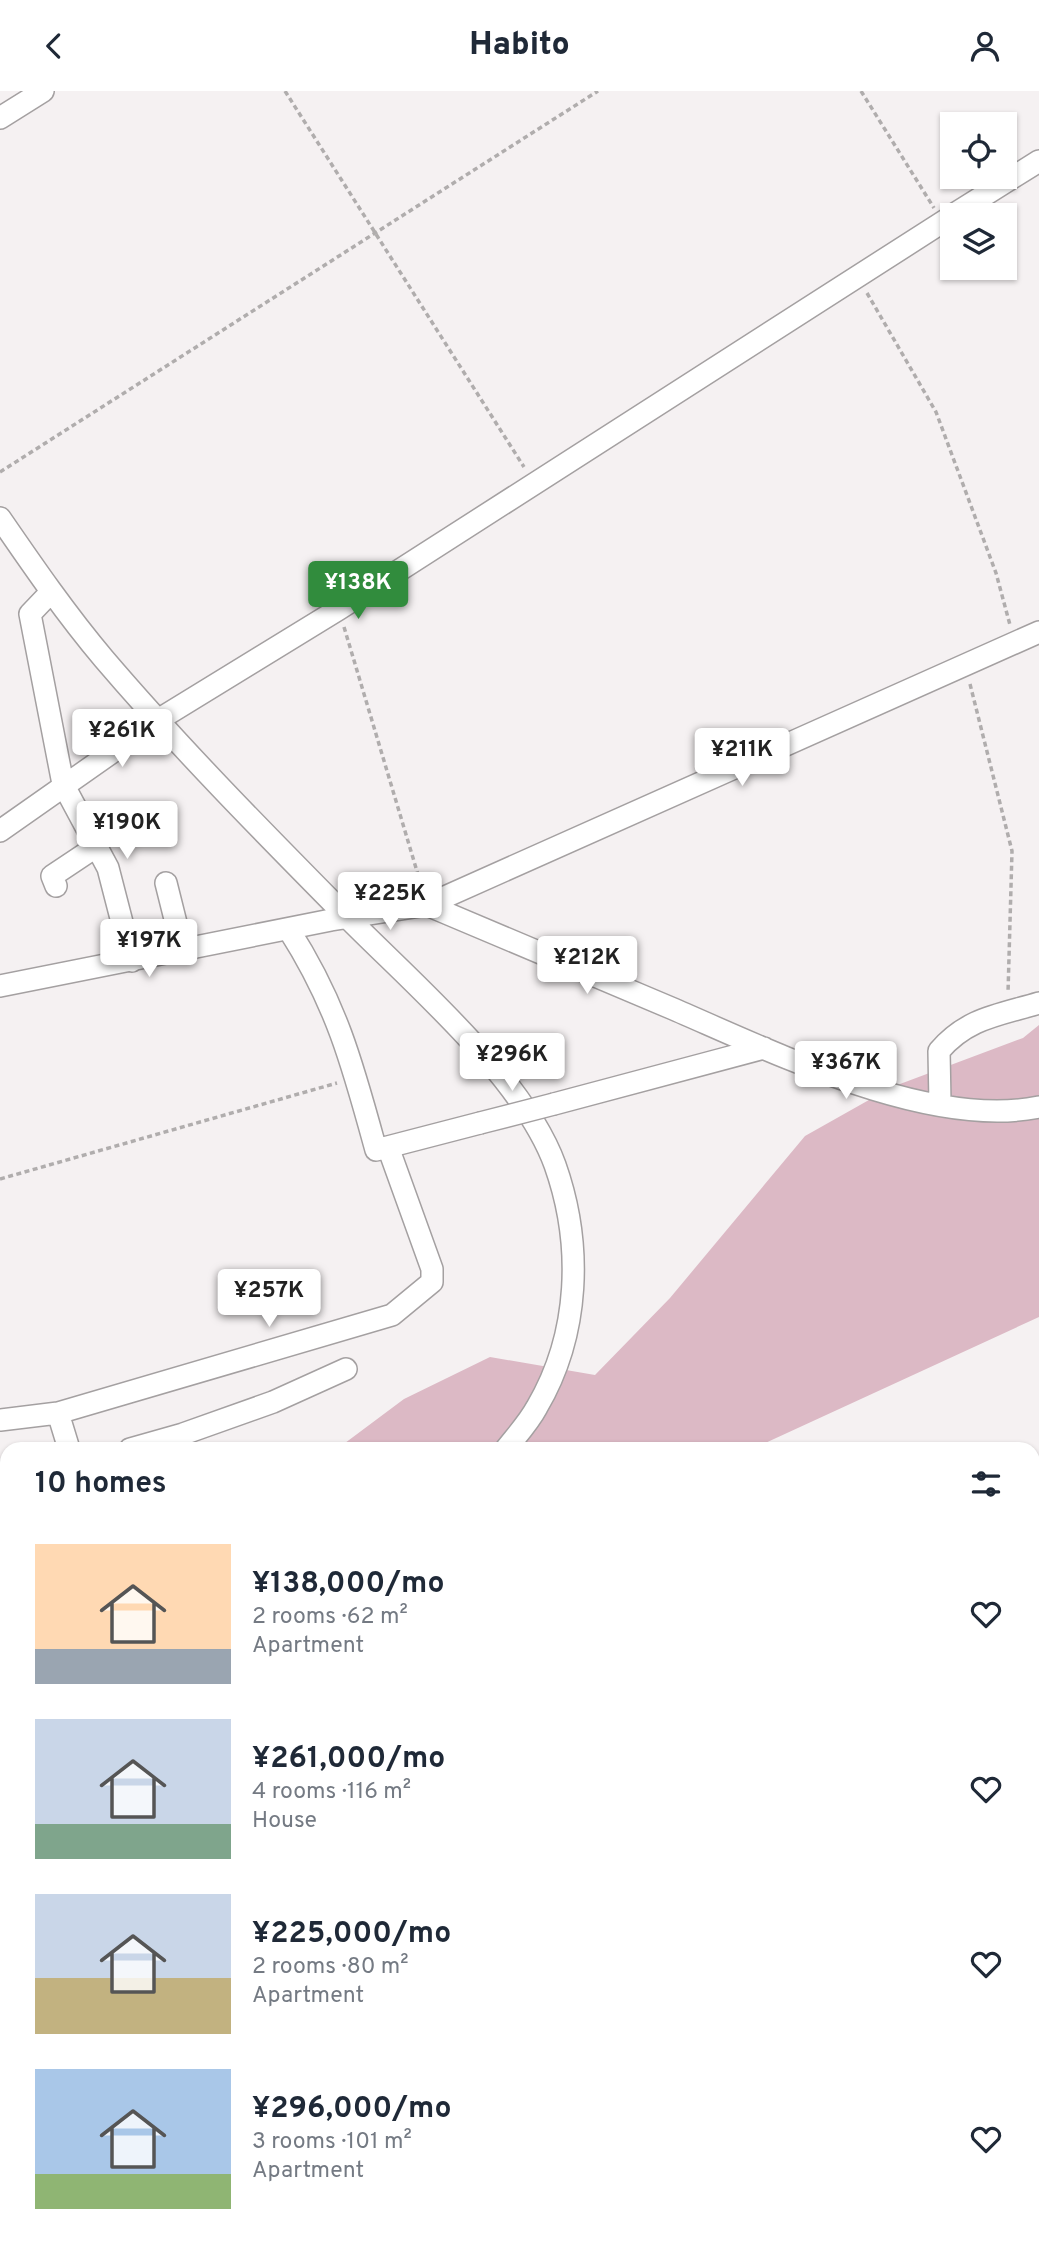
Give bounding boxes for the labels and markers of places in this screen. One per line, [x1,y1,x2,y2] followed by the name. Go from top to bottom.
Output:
[309,561,407,621] pin: ¥138K
[73,709,171,769] pin: ¥261K
[693,729,791,788] pin: ¥211K
[78,801,176,861] pin: ¥190K
[341,873,439,932] pin: ¥225K
[100,919,198,979] pin: ¥197K
[538,937,636,996] pin: ¥212K
[463,1033,561,1093] pin: ¥296K
[797,1041,895,1101] pin: ¥367K
[220,1269,318,1329] pin: ¥257K

